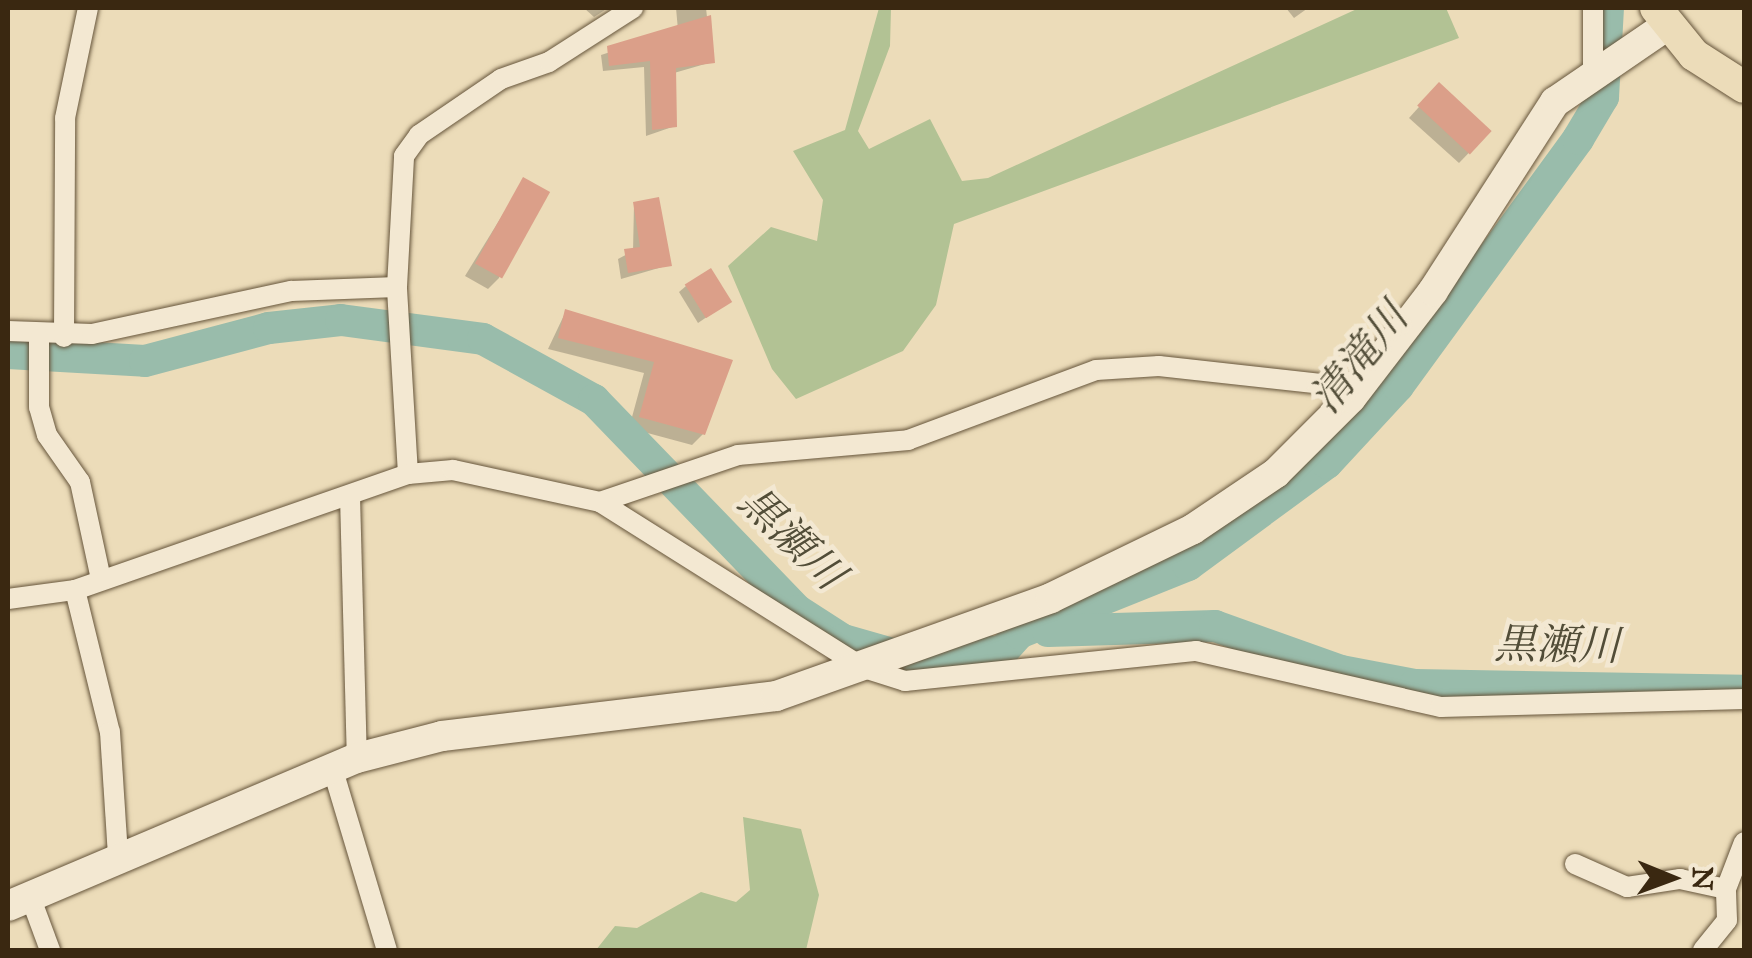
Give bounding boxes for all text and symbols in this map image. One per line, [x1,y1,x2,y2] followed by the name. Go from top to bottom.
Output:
[1300,293,1418,423] water label: 清滝川
[729,476,855,600] water label: 黒瀬川
[1494,619,1620,671] water label: 黒瀬川
[1622,828,1722,928] north arrow
[1685,866,1720,891] text: N

